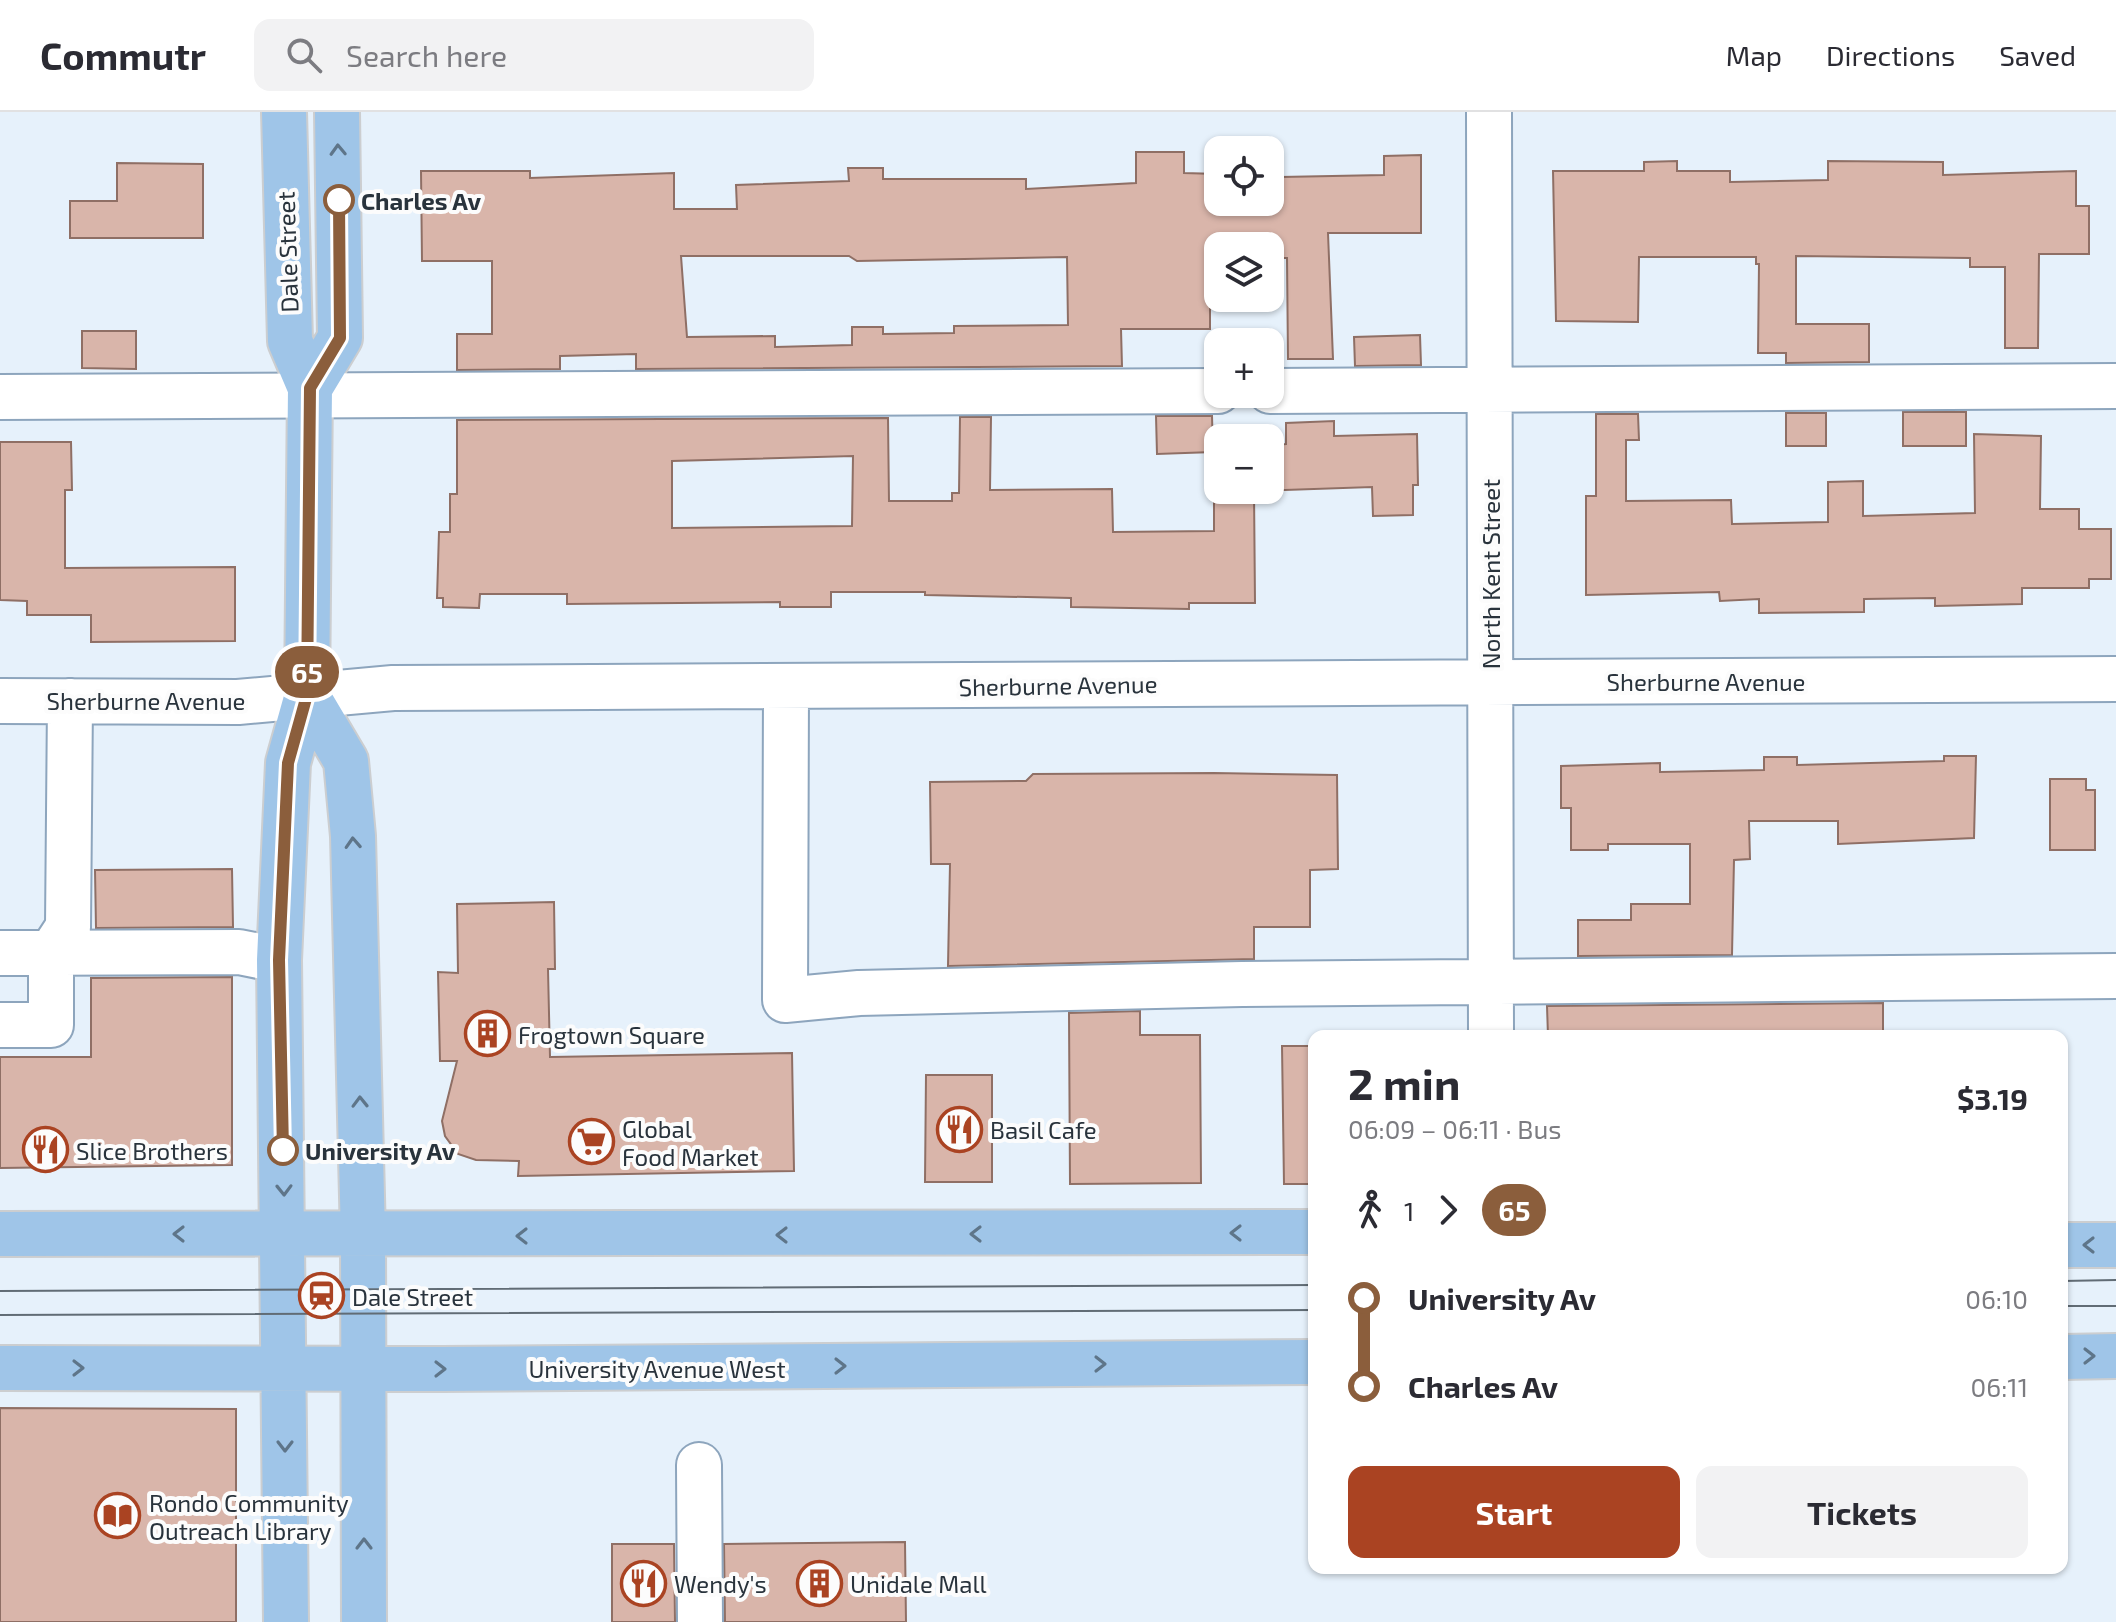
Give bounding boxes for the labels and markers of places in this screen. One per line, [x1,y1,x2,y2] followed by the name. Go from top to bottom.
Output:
[324,185,354,215] marker: Charles Av
[361,186,481,215] place label: Charles Av
[463,1010,511,1058] building icon: Frogtown Square
[518,1020,705,1049] place label: Frogtown Square
[935,1105,983,1153] restaurant icon: Basil Cafe
[622,1114,759,1171] place label: Global Food Market
[990,1115,1097,1144] place label: Basil Cafe
[567,1118,615,1166] supermarket icon: Global Food Market
[21,1126,69,1174] restaurant icon: Slice Brothers
[268,1135,298,1165] marker: University Av
[76,1136,228,1165] place label: Slice Brothers
[305,1136,456,1165] place label: University Av
[297,1272,345,1320] station icon: Dale Street
[352,1282,473,1311] place label: Dale Street
[149,1488,349,1545] place label: Rondo Community Outreach Library
[94,1492,142,1540] library icon: Rondo Community Outreach Library
[619,1559,667,1607] restaurant icon: Wendy's
[795,1559,843,1607] building icon: Unidale Mall
[674,1569,767,1598] place label: Wendy's
[850,1569,987,1598] place label: Unidale Mall

